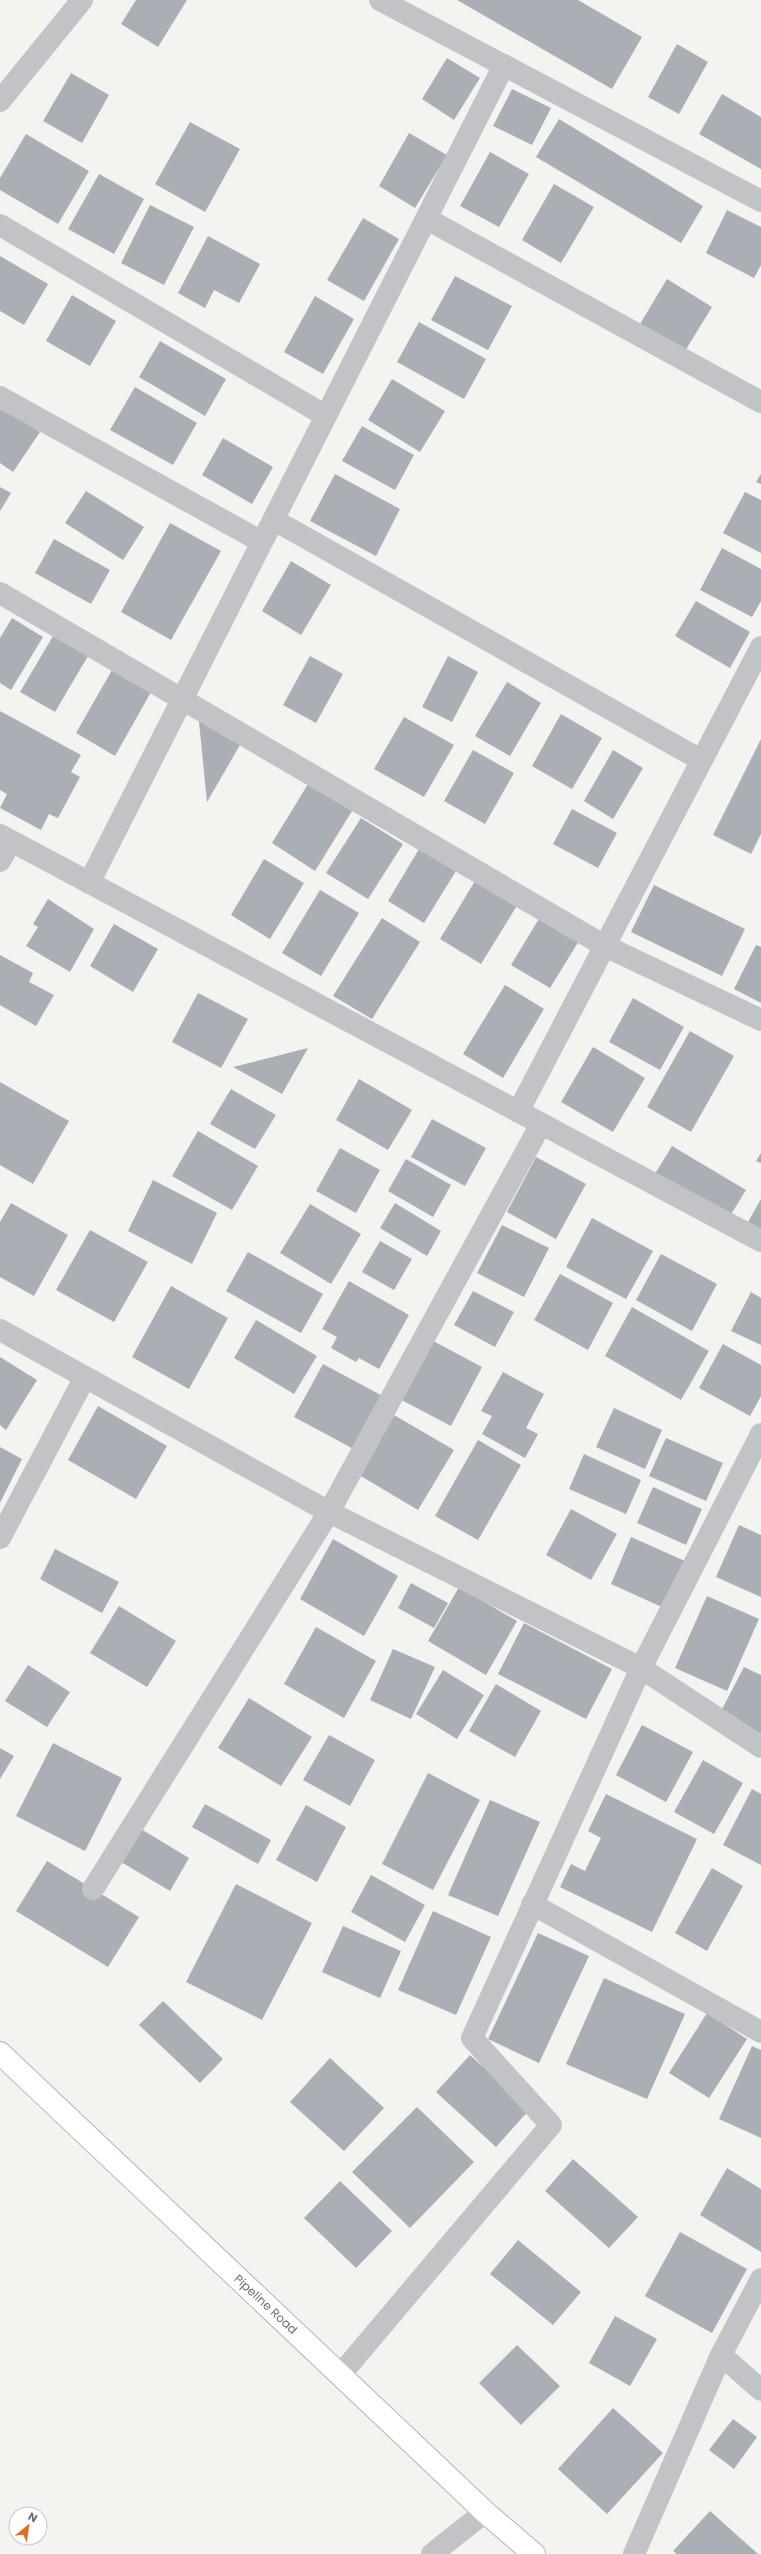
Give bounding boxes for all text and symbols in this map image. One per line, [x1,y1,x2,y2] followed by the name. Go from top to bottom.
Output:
[231,2270,301,2338] street label: Pipeline Road
[8,2506,48,2546] north arrow
[25,2508,40,2526] text: N

